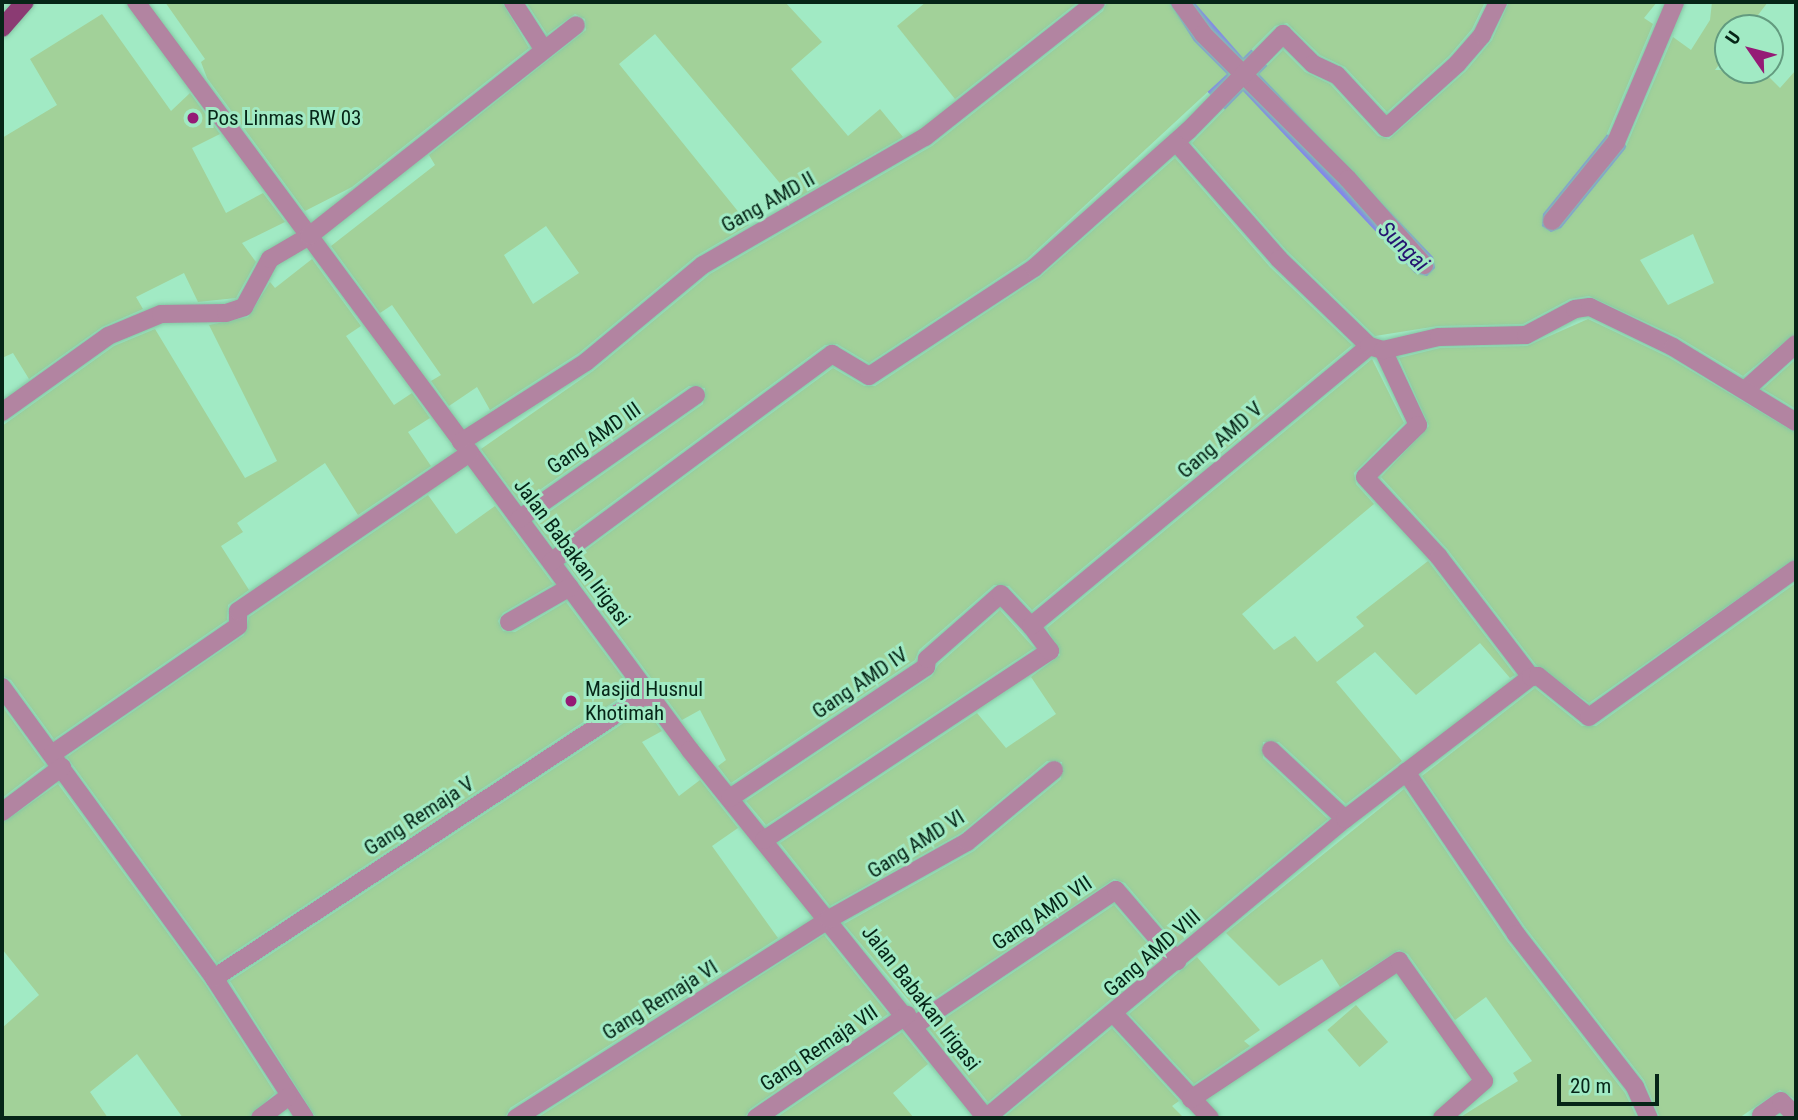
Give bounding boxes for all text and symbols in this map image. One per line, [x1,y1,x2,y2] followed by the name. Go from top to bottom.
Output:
[1714,14,1784,84] north arrow
[1720,27,1746,49] text: U
[207,105,361,131] place label: Pos Linmas RW 03
[185,110,201,126] marker: Pos Linmas RW 03
[717,166,819,238] street label: Gang AMD II
[1372,216,1434,278] water label: Sungai
[1172,396,1268,484] street label: Gang AMD V
[542,397,646,479] street label: Gang AMD III
[508,473,636,631] street label: Jalan Babakan Irigasi
[808,642,912,724] street label: Gang AMD IV
[585,676,703,726] place label: Masjid Husnul Khotimah
[563,693,579,709] marker: Masjid Husnul Khotimah
[359,771,479,861] street label: Gang Remaja V
[863,804,969,884] street label: Gang AMD VI
[987,870,1097,956] street label: Gang AMD VII
[1098,904,1206,1002] street label: Gang AMD VIII
[856,920,986,1076] street label: Jalan Babakan Irigasi
[598,955,722,1045] street label: Gang Remaja VI
[755,999,883,1097] street label: Gang Remaja VII
[1560,1060,1661,1104] scale bar
[1570,1074,1611,1098] text: 20 m

